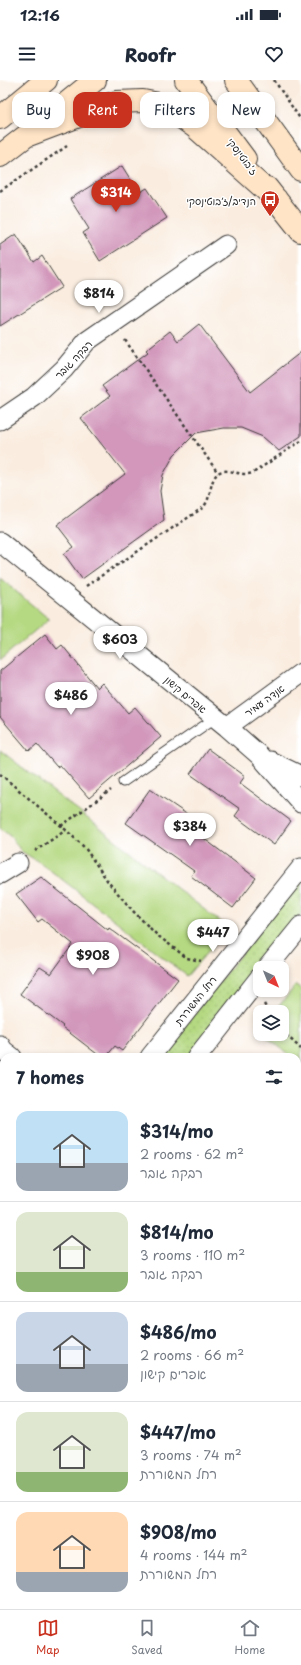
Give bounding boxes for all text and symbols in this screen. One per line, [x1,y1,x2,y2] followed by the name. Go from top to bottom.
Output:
[20,3,60,26] text: 12:16
[125,41,176,68] text: Roofr
[16,43,38,65] icon: menu
[263,43,285,65] icon: heart
[12,92,65,128] chip: Buy
[73,92,132,128] chip: Rent
[140,92,209,128] chip: Filters
[217,92,275,128] chip: New
[224,134,262,178] street label: ז'בוטינסקי
[92,179,140,213] pin: $314
[100,182,132,201] text: $314
[259,189,281,217] bus stop icon: הנדיב/ז׳בוטינסקי
[186,193,256,208] place label: הנדיב/ז׳בוטינסקי
[75,280,123,314] pin: $814
[83,283,115,302] text: $814
[51,336,95,382] street label: רבקה גובר
[96,626,144,660] pin: $603
[102,629,138,648] text: $603
[162,672,210,716] street label: אפרים קישון
[241,680,287,720] street label: אנדה עמיר
[47,682,95,716] pin: $486
[54,685,88,704] text: $486
[166,813,214,847] pin: $384
[173,816,207,835] text: $384
[189,919,237,953] pin: $447
[196,922,230,941] text: $447
[69,942,117,976] pin: $908
[76,945,110,964] text: $908
[253,961,289,997] north arrow
[253,961,289,1041] map controls
[170,972,220,1029] street label: רחל המשוררת
[253,1005,289,1041] button: layers
[16,1064,84,1090] text: 7 homes
[263,1066,285,1088] icon: filters
[140,1118,213,1144] text: $314/mo
[48,1127,96,1175] icon: home
[140,1144,244,1163] text: 2 rooms · 62 m²
[140,1163,203,1182] text: רבקה גובר
[140,1219,214,1245] text: $814/mo
[48,1228,96,1276] icon: home
[140,1245,245,1264] text: 3 rooms · 110 m²
[140,1264,203,1283] text: רבקה גובר
[140,1319,216,1345] text: $486/mo
[48,1328,96,1376] icon: home
[140,1345,244,1364] text: 2 rooms · 66 m²
[140,1364,206,1383] text: אפרים קישון
[140,1419,216,1445] text: $447/mo
[48,1428,96,1476] icon: home
[140,1445,242,1464] text: 3 rooms · 74 m²
[140,1464,217,1483] text: רחל המשוררת
[140,1519,217,1545] text: $908/mo
[48,1528,96,1576] icon: home
[140,1545,248,1564] text: 4 rooms · 144 m²
[140,1564,217,1583] text: רחל המשוררת
[36,1617,59,1658] tab: Map
[131,1617,163,1658] tab: Saved
[234,1617,265,1658] tab: Home

